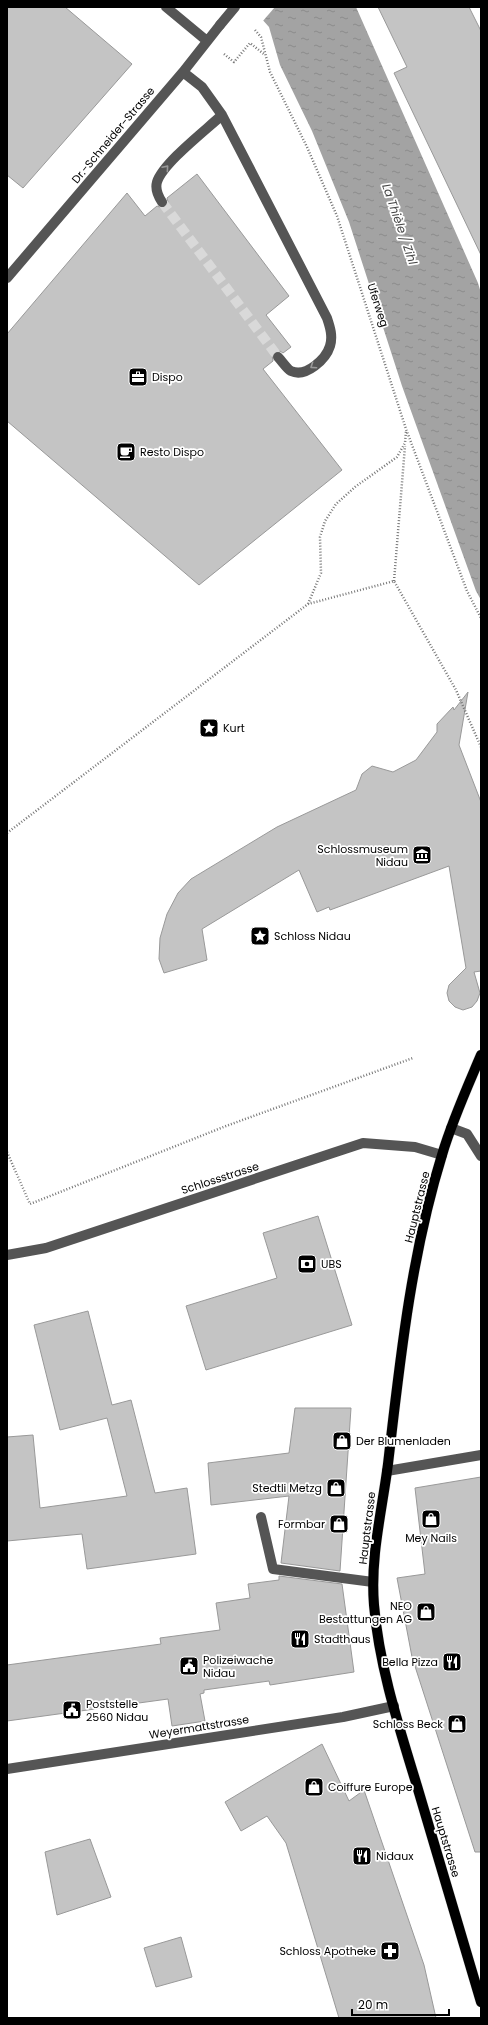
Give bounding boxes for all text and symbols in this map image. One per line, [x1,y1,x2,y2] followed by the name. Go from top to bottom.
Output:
[68,83,158,187] street label: Dr.-Schneider-Strasse
[162,165,169,172] one-way arrow
[378,181,422,267] water label: La Thièle / Zihl
[363,281,393,329] street label: Uferweg
[311,361,318,368] one-way arrow
[127,366,149,388] office icon: Dispo
[152,369,183,385] place label: Dispo
[115,441,137,463] cafe icon: Resto Dispo
[140,444,204,460] place label: Resto Dispo
[198,717,220,739] place icon: Kurt
[223,720,245,736] place label: Kurt
[317,841,408,870] place label: Schlossmuseum Nidau
[411,844,433,866] museum icon: Schlossmuseum Nidau
[249,925,271,947] place icon: Schloss Nidau
[274,928,351,944] place label: Schloss Nidau
[179,1158,261,1198] street label: Schlossstrasse
[400,1169,434,1244] street label: Hauptstrasse
[296,1253,318,1275] bank icon: UBS
[321,1256,342,1272] place label: UBS
[331,1430,353,1452] shop icon: Der Blumenladen
[356,1433,451,1449] place label: Der Blumenladen
[325,1477,347,1499] shop icon: Stedtli Metzg
[252,1480,322,1496] place label: Stedtli Metzg
[355,1491,379,1565] street label: Hauptstrasse
[420,1508,442,1530] shop icon: Mey Nails
[328,1513,350,1535] shop icon: Formbar
[278,1516,325,1532] place label: Formbar
[405,1530,457,1546] place label: Mey Nails
[319,1598,412,1627] place label: NEO Bestattungen AG
[415,1601,437,1623] shop icon: NEO Bestattungen AG
[289,1628,311,1650] restaurant icon: Stadthaus
[314,1631,371,1647] place label: Stadthaus
[441,1651,463,1673] restaurant icon: Bella Pizza
[203,1652,274,1681] place label: Polizeiwache Nidau
[382,1654,438,1670] place label: Bella Pizza
[178,1655,200,1677] public building icon: Polizeiwache Nidau
[86,1696,148,1725] place label: Poststelle 2560 Nidau
[61,1699,83,1721] public building icon: Poststelle 2560 Nidau
[148,1711,250,1743] street label: Weyermattstrasse
[446,1713,468,1735] shop icon: Schloss Beck
[373,1716,443,1732] place label: Schloss Beck
[303,1776,325,1798] shop icon: Coiffure Europe
[328,1779,413,1795] place label: Coiffure Europe
[428,1805,464,1879] street label: Hauptstrasse
[351,1845,373,1867] restaurant icon: Nidaux
[376,1848,414,1864] place label: Nidaux
[379,1940,401,1962] pharmacy icon: Schloss Apotheke
[279,1943,376,1959] place label: Schloss Apotheke
[352,1991,449,2017] scale bar
[358,1996,388,2013] text: 20 m

